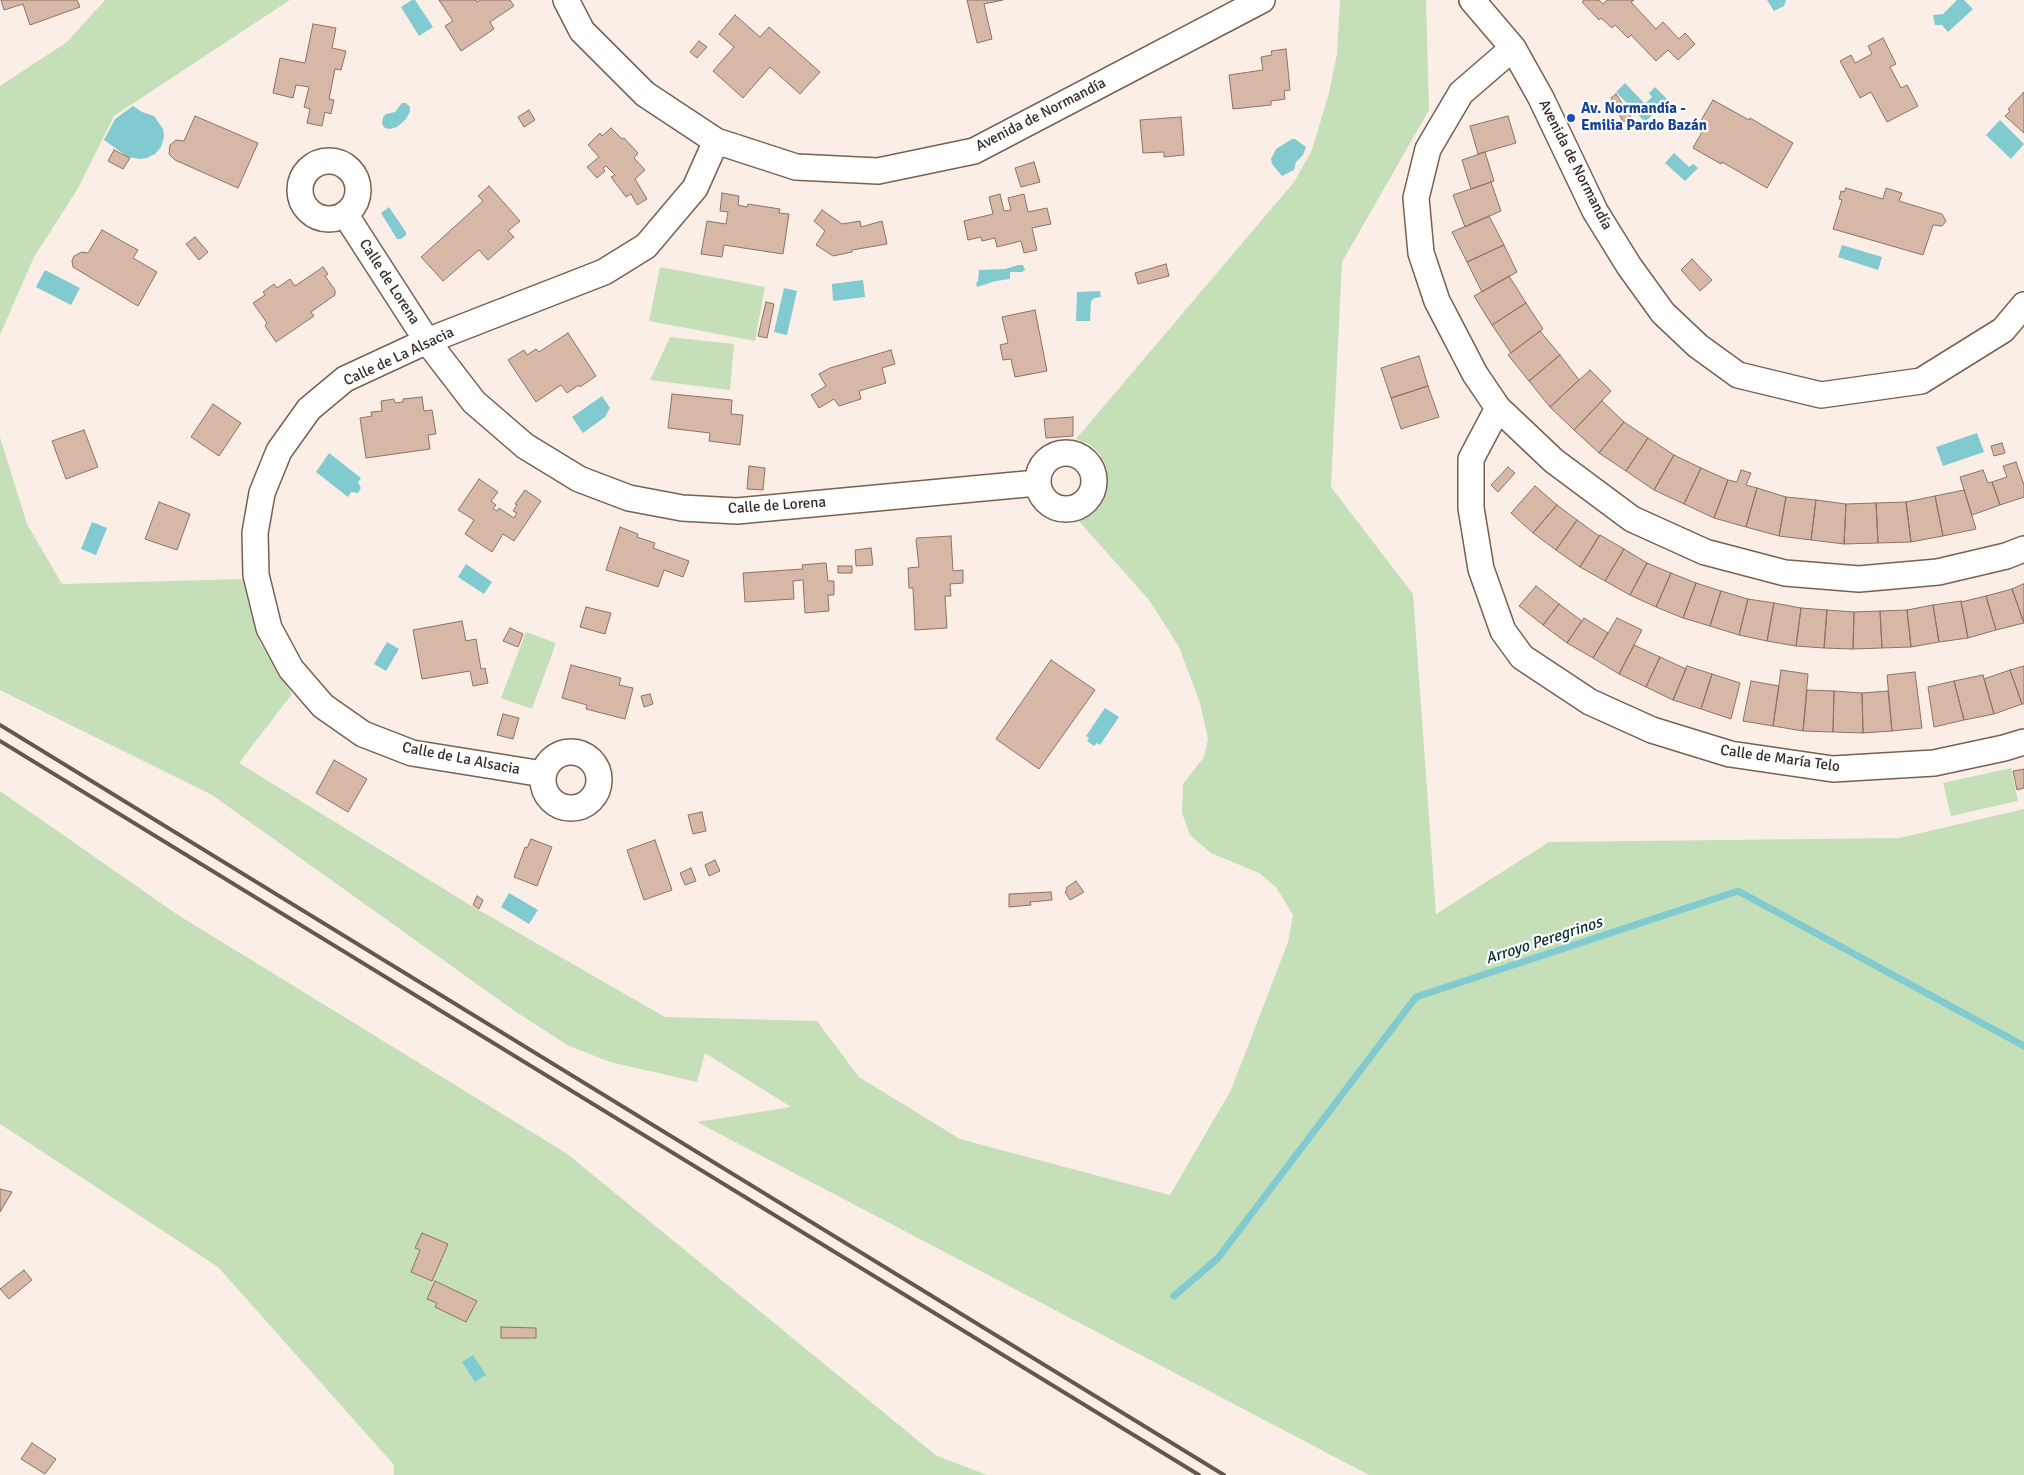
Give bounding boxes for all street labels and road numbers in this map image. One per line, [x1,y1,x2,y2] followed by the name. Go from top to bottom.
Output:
[973,74,1109,156] street label: Avenida de Normandía
[1534,97,1616,233] street label: Avenida de Normandía
[355,236,423,328] street label: Calle de Lorena
[341,324,457,390] street label: Calle de La Alsacia
[727,494,827,518] street label: Calle de Lorena
[401,739,521,779] street label: Calle de La Alsacia
[1719,742,1841,776] street label: Calle de María Telo

